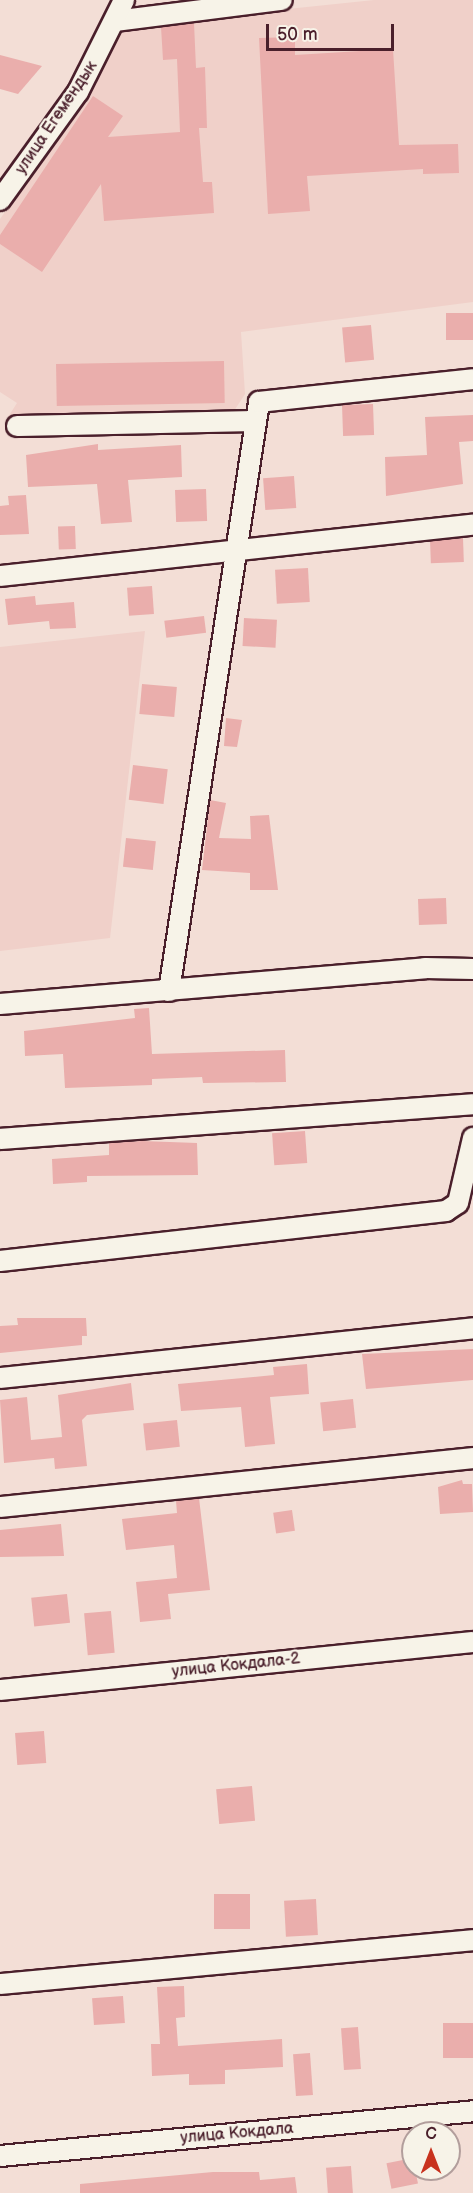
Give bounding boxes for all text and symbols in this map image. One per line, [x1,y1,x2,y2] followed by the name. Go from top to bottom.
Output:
[269,12,396,50] scale bar
[277,24,318,45] text: 50 m
[12,58,102,178] street label: улица Егемендык
[171,1650,301,1682] street label: улица Кокдала-2
[180,2119,294,2149] street label: улица Кокдала
[401,2121,461,2181] north arrow
[425,2125,437,2144] text: С

